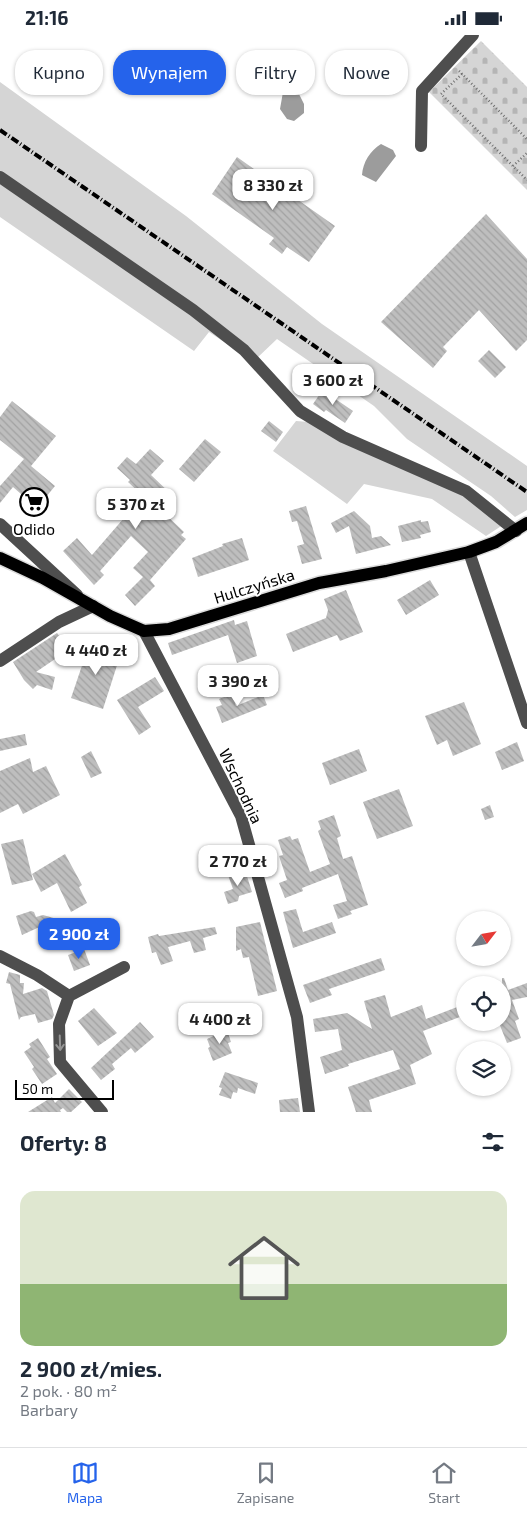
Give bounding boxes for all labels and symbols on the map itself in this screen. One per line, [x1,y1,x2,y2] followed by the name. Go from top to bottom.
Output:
[221,169,325,211] pin: 8 330 zł
[281,363,385,406] pin: 3 600 zł
[19,487,49,517] supermarket icon: Odido
[84,487,188,530] pin: 5 370 zł
[13,519,55,538] place label: Odido
[211,564,296,607] street label: Hulczyńska
[44,633,148,676] pin: 4 440 zł
[186,665,290,707] pin: 3 390 zł
[216,745,267,826] street label: Wschodnia
[186,845,290,887] pin: 2 770 zł
[456,911,511,966] north arrow
[27,917,131,960] pin: 2 900 zł
[168,1003,272,1045] pin: 4 400 zł
[55,1035,64,1051] one-way arrow
[15,1077,114,1100] scale bar

